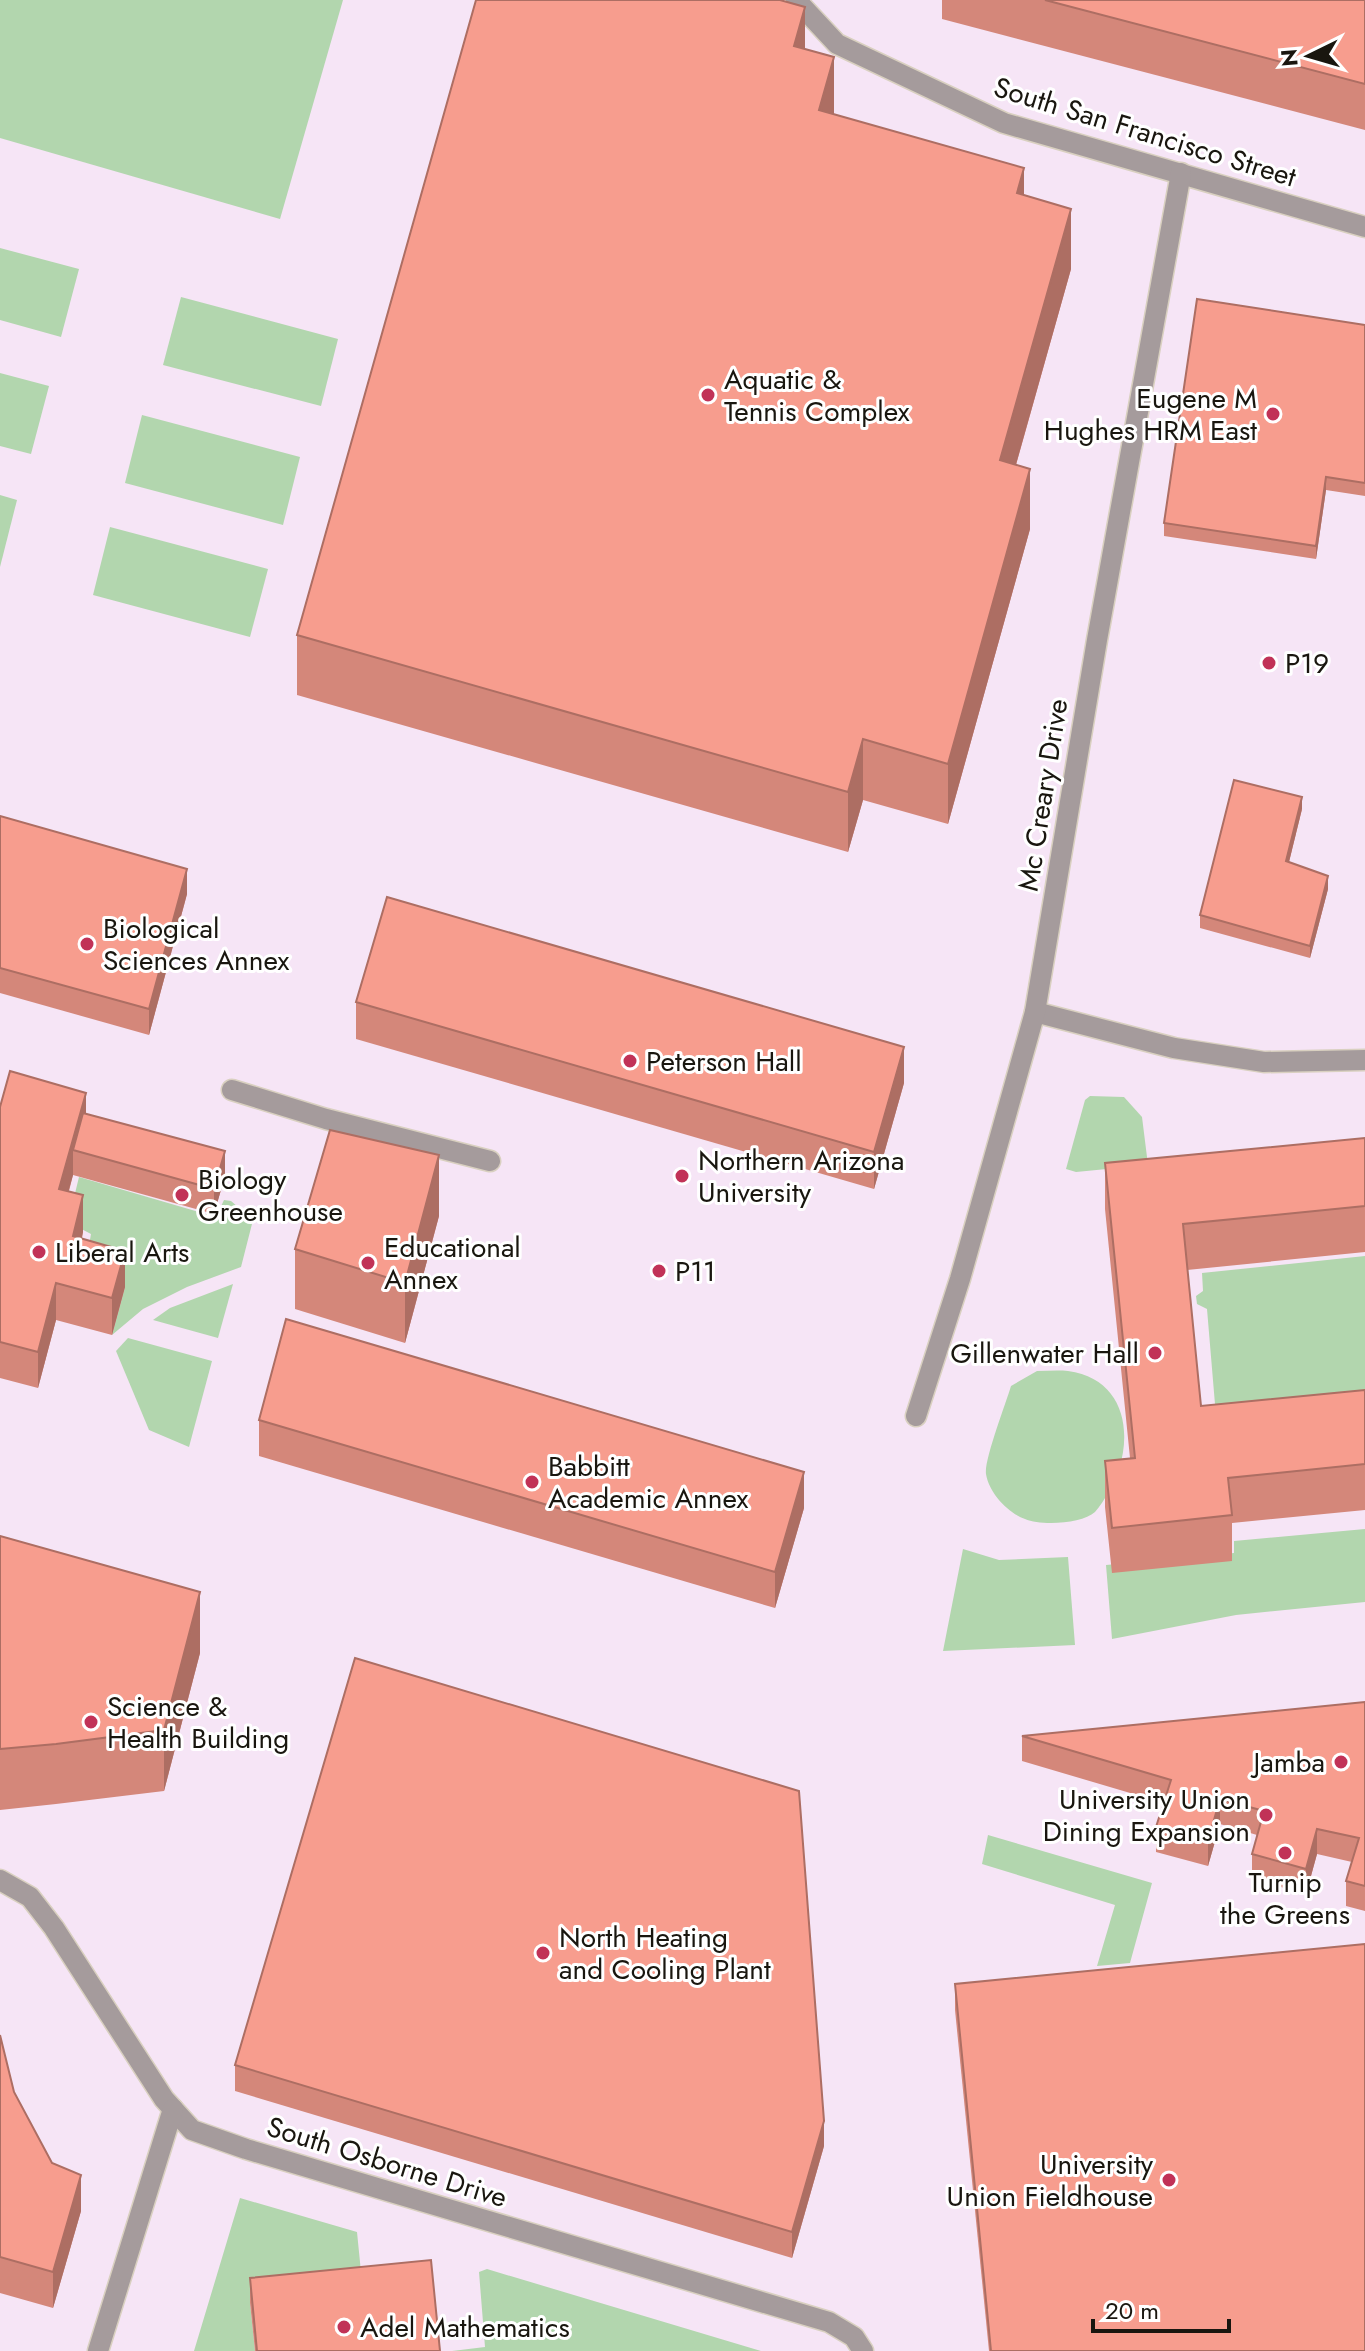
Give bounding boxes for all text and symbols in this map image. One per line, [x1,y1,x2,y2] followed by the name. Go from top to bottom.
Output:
[1269,16,1349,96] north arrow
[1272,48,1306,68] text: N
[989,66,1301,198] street label: South San Francisco Street
[724,359,910,432] place label: Aquatic & Tennis Complex
[1044,378,1257,451] place label: Eugene M Hughes HRM East
[699,386,717,404] marker: Aquatic & Tennis Complex
[1264,405,1282,423] marker: Eugene M Hughes HRM East
[1285,643,1329,684] place label: P19
[1260,654,1278,672] marker: P19
[1008,696,1078,894] street label: Mc Creary Drive
[103,908,289,981] place label: Biological Sciences Annex
[78,935,96,953] marker: Biological Sciences Annex
[646,1041,802,1082] place label: Peterson Hall
[621,1052,639,1070] marker: Peterson Hall
[698,1140,904,1213] place label: Northern Arizona University
[198,1159,343,1232] place label: Biology Greenhouse
[673,1167,691,1185] marker: Northern Arizona University
[173,1186,191,1204] marker: Biology Greenhouse
[384,1227,521,1300] place label: Educational Annex
[55,1232,189,1273] place label: Liberal Arts
[30,1243,48,1261] marker: Liberal Arts
[675,1251,716,1292] place label: P11
[359,1254,377,1272] marker: Educational Annex
[650,1262,668,1280] marker: P11
[950,1333,1139,1374] place label: Gillenwater Hall
[1146,1344,1164,1362] marker: Gillenwater Hall
[548,1446,748,1519] place label: Babbitt Academic Annex
[523,1473,541,1491] marker: Babbitt Academic Annex
[107,1686,289,1759] place label: Science & Health Building
[82,1713,100,1731] marker: Science & Health Building
[1250,1742,1325,1783] place label: Jamba
[1332,1753,1350,1771] marker: Jamba
[1043,1779,1250,1852] place label: University Union Dining Expansion
[1257,1806,1275,1824] marker: University Union Dining Expansion
[1276,1844,1294,1862] marker: Turnip the Greens
[1220,1862,1350,1935] place label: Turnip the Greens
[559,1917,771,1990] place label: North Heating and Cooling Plant
[534,1944,552,1962] marker: North Heating and Cooling Plant
[262,2106,512,2218] street label: South Osborne Drive
[947,2144,1154,2217] place label: University Union Fieldhouse
[1160,2171,1178,2189] marker: University Union Fieldhouse
[1093,2283,1229,2333] scale bar
[1105,2293,1159,2328] text: 20 m
[360,2307,570,2348] place label: Adel Mathematics
[335,2318,353,2336] marker: Adel Mathematics

